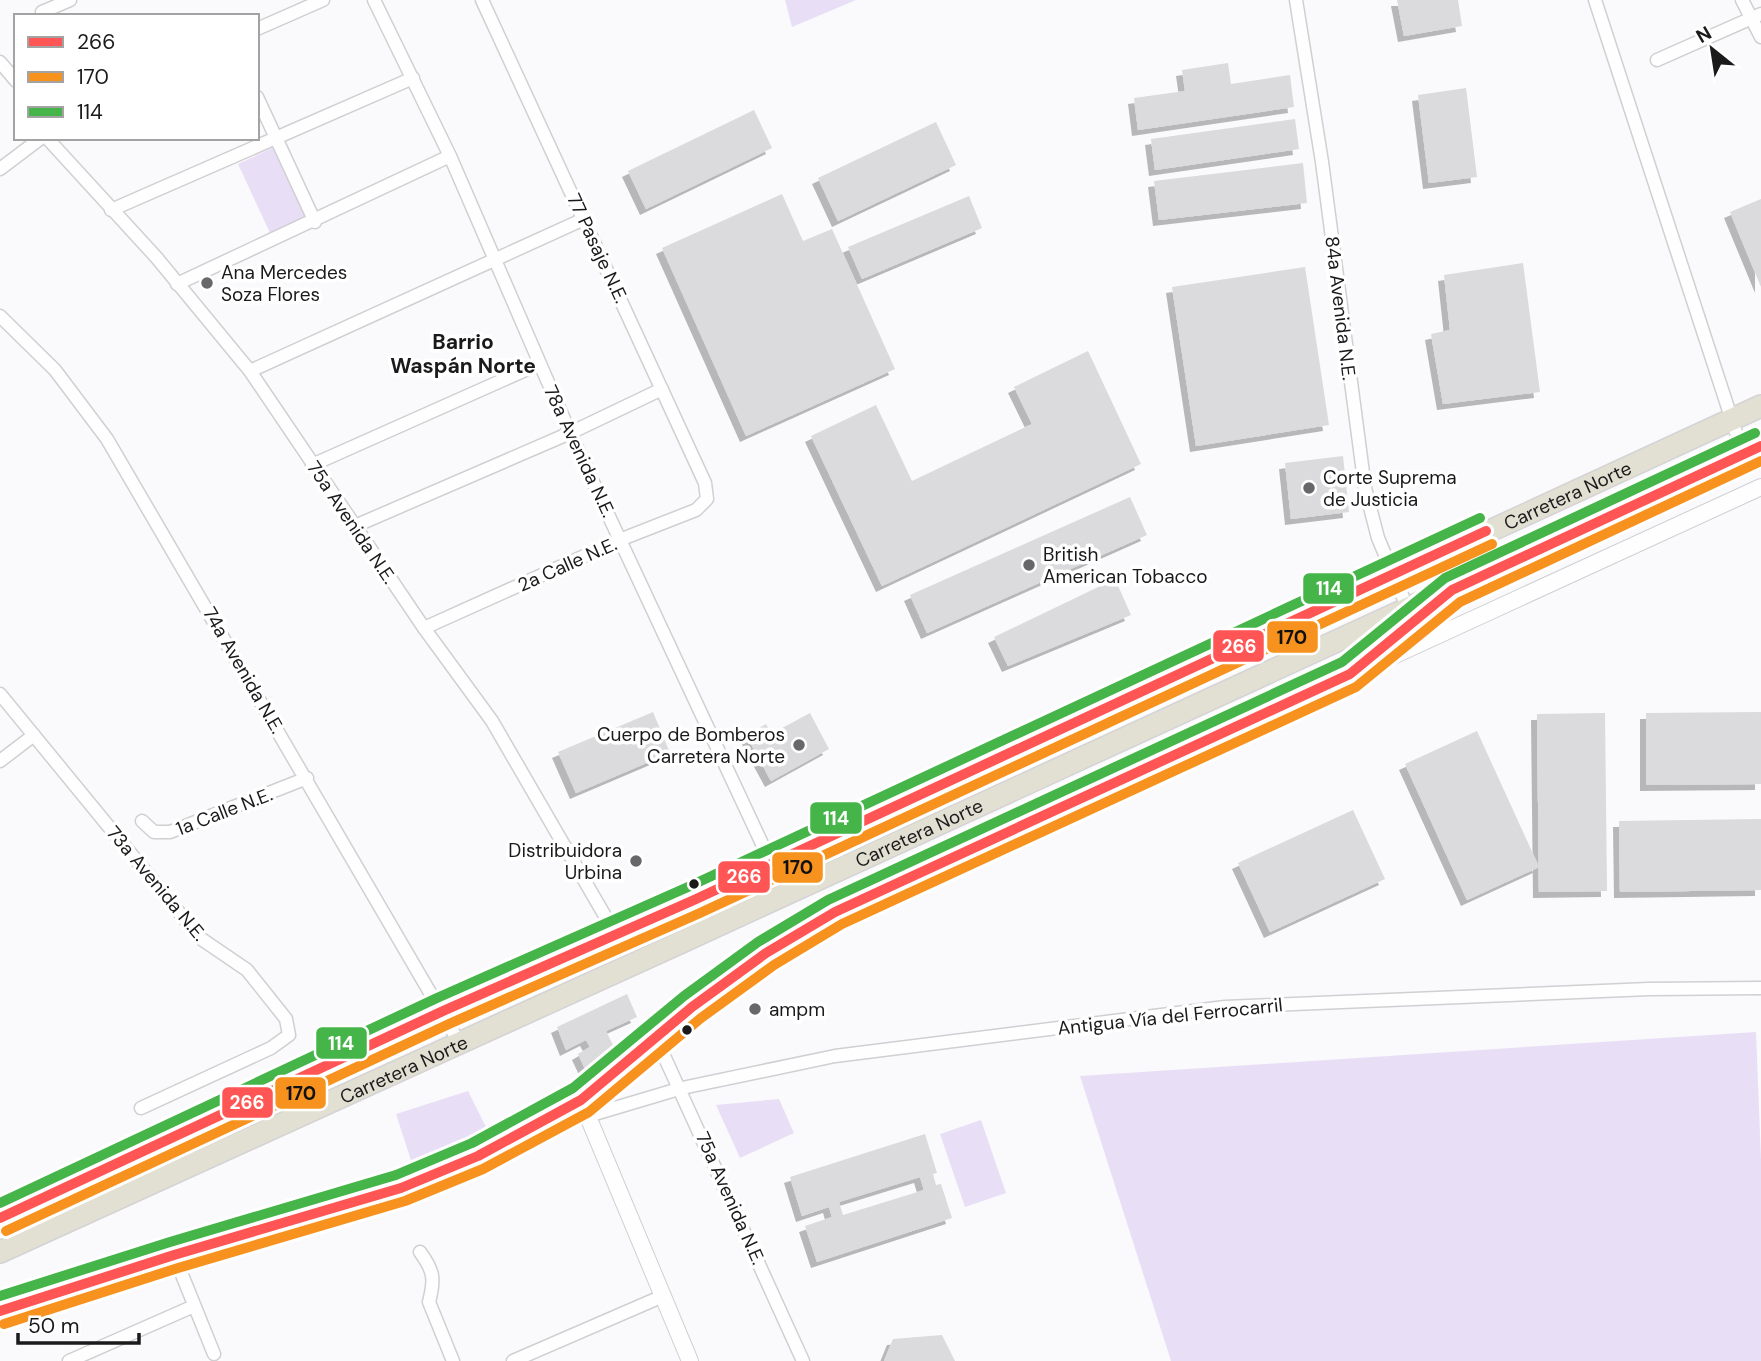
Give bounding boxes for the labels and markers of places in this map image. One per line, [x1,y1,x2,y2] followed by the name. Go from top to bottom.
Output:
[221,260,347,307] place label: Ana Mercedes Soza Flores
[199,275,215,291] marker: Ana Mercedes Soza Flores
[1323,465,1456,512] place label: Corte Suprema de Justicia
[1301,480,1317,496] marker: Corte Suprema de Justicia
[1043,542,1208,589] place label: British American Tobacco
[1021,557,1037,573] marker: British American Tobacco
[597,722,785,769] place label: Cuerpo de Bomberos Carretera Norte
[791,737,807,753] marker: Cuerpo de Bomberos Carretera Norte
[508,838,622,885] place label: Distribuidora Urbina
[628,853,644,869] marker: Distribuidora Urbina
[687,877,701,891] unlabelled marker
[769,997,825,1022] place label: ampm
[747,1001,763,1017] marker: ampm
[680,1023,694,1037] unlabelled marker

